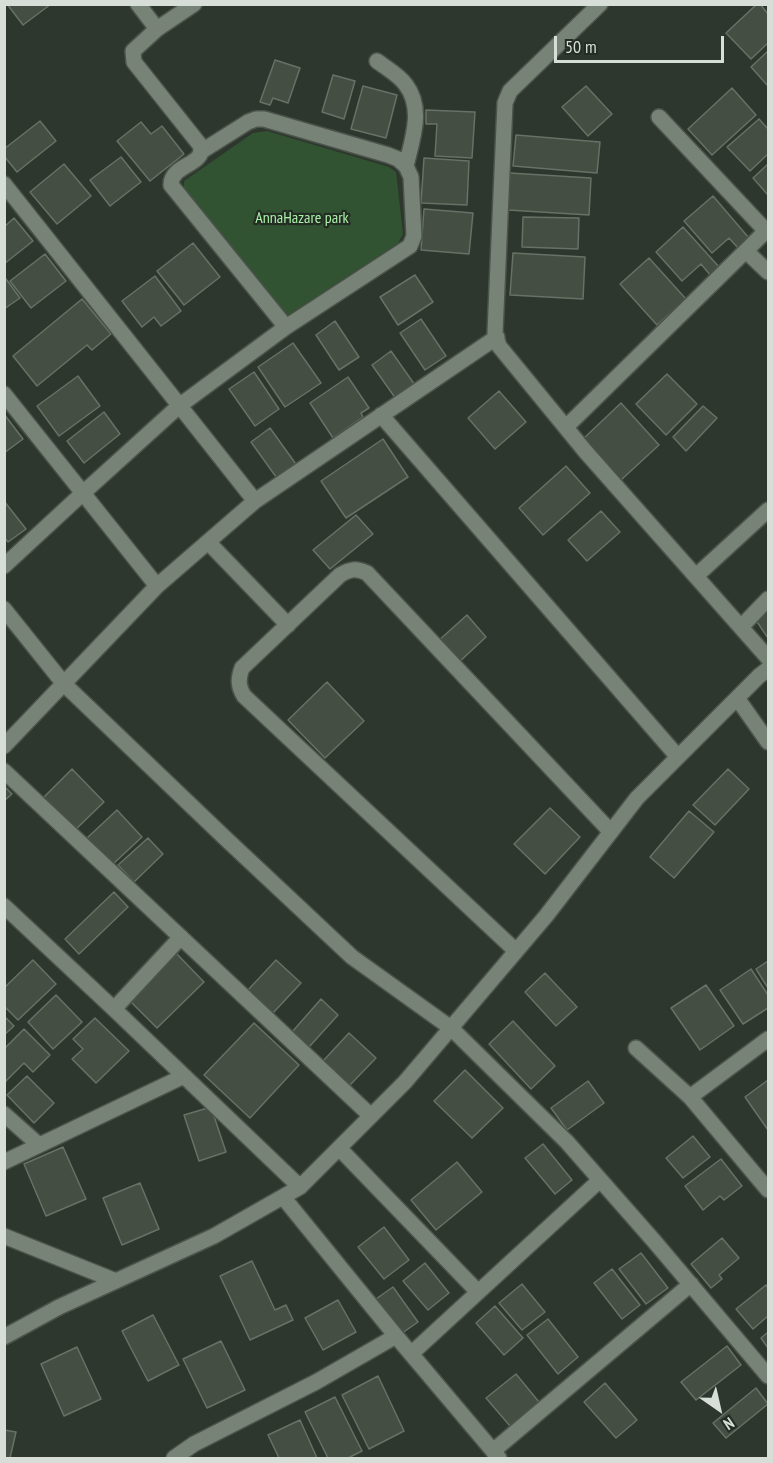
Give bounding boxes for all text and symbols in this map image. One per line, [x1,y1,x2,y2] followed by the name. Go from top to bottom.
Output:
[557,24,726,62] scale bar
[565,35,597,58] text: 50 m
[255,208,349,228] park label: AnnaHazare park
[689,1379,749,1439] north arrow
[720,1413,738,1435] text: N

